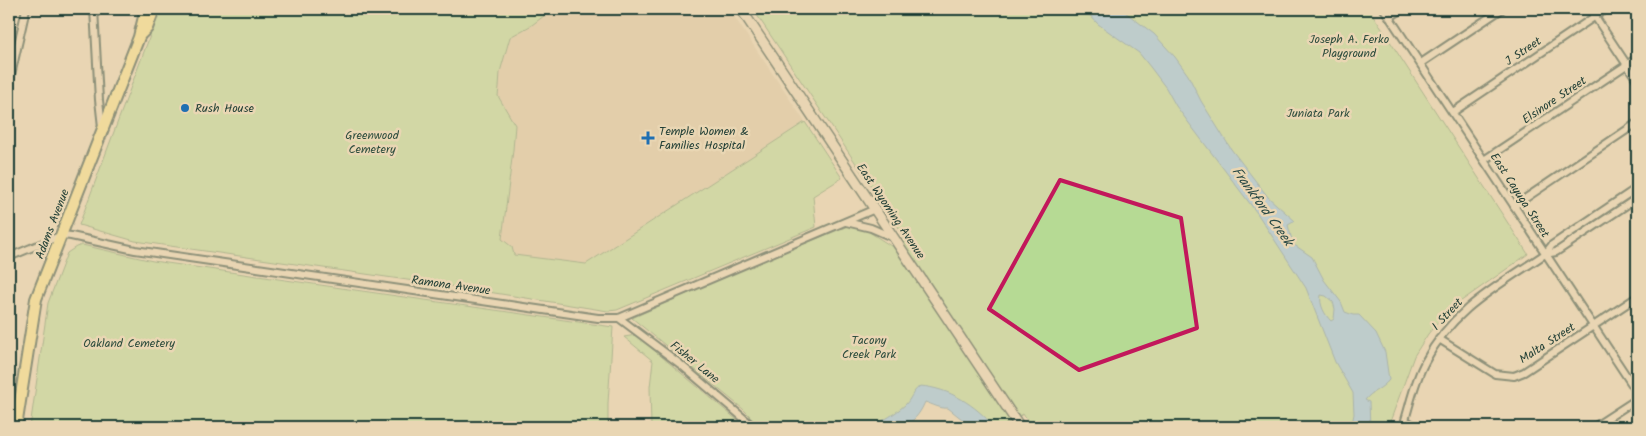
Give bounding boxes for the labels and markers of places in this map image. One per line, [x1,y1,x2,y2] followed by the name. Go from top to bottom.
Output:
[195,99,254,118] place label: Rush House
[179,102,191,114] marker: Rush House
[659,122,749,155] place label: Temple Women & Families Hospital
[641,131,655,145] marker: Temple Women & Families Hospital

